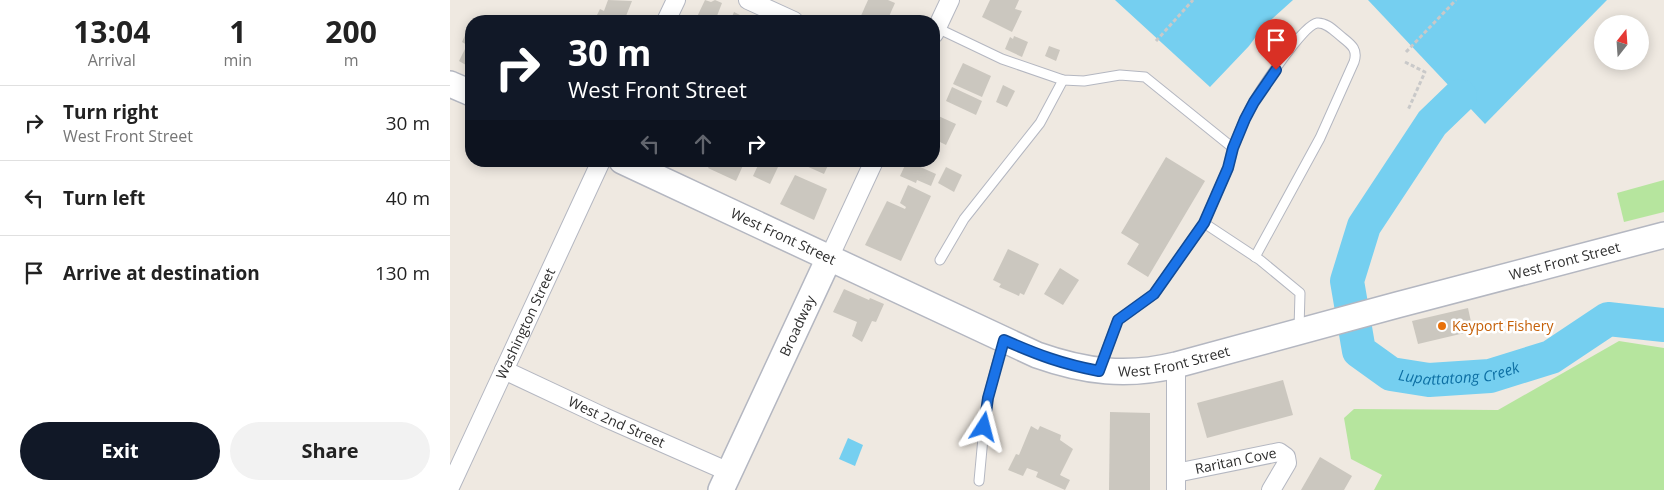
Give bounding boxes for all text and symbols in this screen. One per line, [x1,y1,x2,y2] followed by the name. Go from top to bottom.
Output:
[73,11,150,52] text: 13:04
[229,11,246,52] text: 1
[325,11,377,52] text: 200
[1594,15,1649,70] north arrow
[1594,15,1649,70] map controls
[1255,19,1297,70] pin
[1262,26,1290,54] icon: arrive
[568,29,651,76] text: 30 m
[485,35,550,100] icon: right
[88,49,136,71] text: Arrival
[224,49,252,71] text: min
[344,49,359,71] text: m
[568,74,747,104] text: West Front Street
[63,99,158,125] text: Turn right
[20,109,48,137] icon: right
[386,110,430,136] text: 30 m
[63,125,193,147] text: West Front Street
[636,130,664,158] icon: left
[689,130,717,158] icon: ahead
[742,130,770,158] icon: right
[20,184,48,212] icon: left
[63,185,145,211] text: Turn left
[386,185,430,211] text: 40 m
[728,203,839,269] street label: West Front Street
[1507,237,1622,284] street label: West Front Street
[20,259,48,287] icon: arrive
[63,260,260,286] text: Arrive at destination
[375,260,430,286] text: 130 m
[491,265,559,382] street label: Washington Street
[775,291,820,359] street label: Broadway
[1452,316,1554,335] place label: Keyport Fishery
[1436,320,1448,332] marker: Keyport Fishery
[1118,341,1232,381] street label: West Front Street
[1397,356,1522,389] water label: Lupattatong Creek
[565,392,668,452] street label: West 2nd Street
[957,400,1009,452] position arrow
[20,422,220,480] button: Exit
[230,422,430,480] button: Share
[1193,443,1278,478] street label: Raritan Cove

